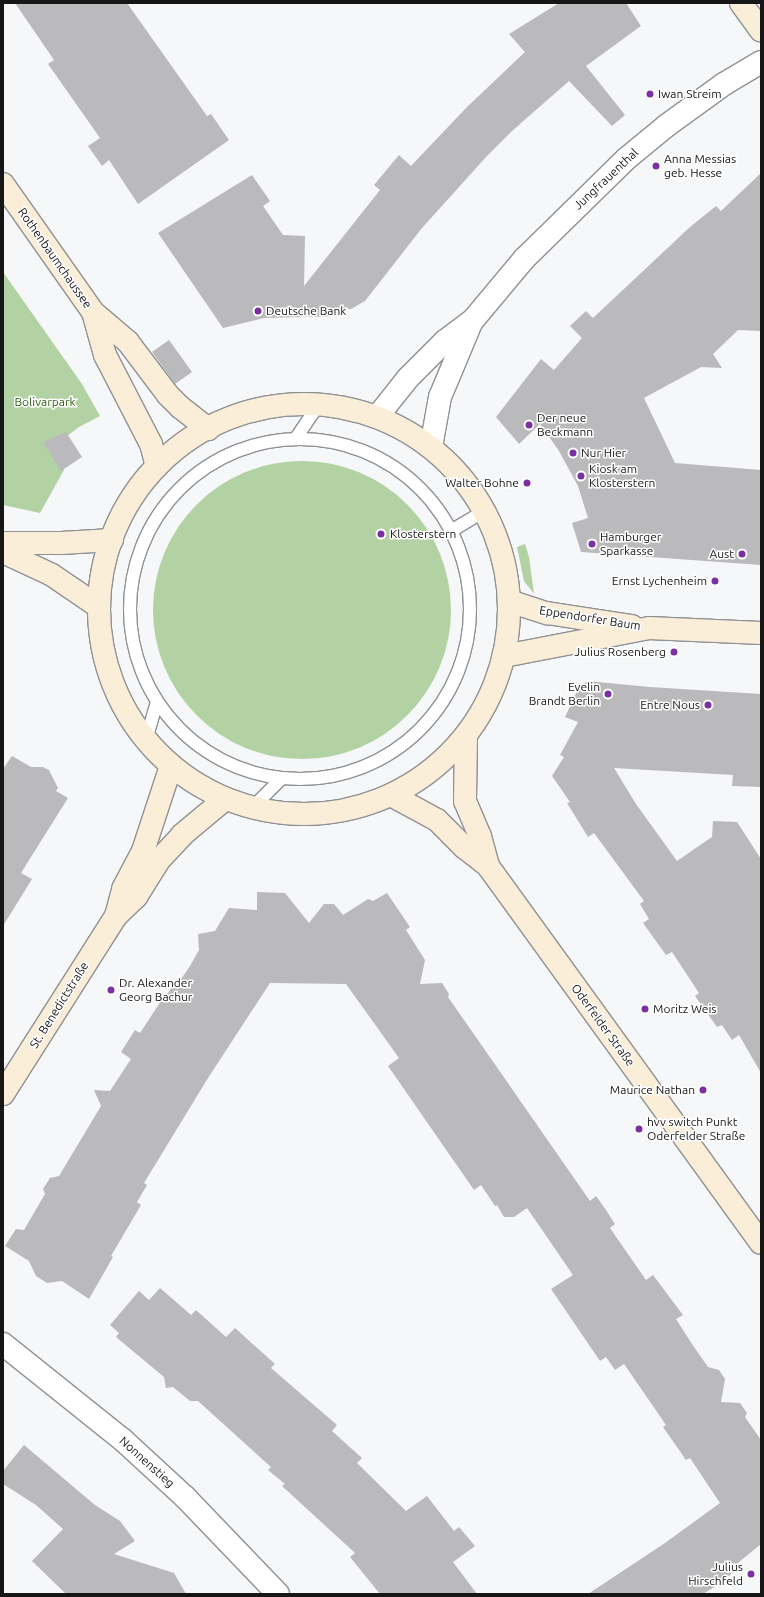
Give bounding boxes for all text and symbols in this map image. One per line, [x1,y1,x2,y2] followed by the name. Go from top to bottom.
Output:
[658,87,722,101] place label: Iwan Streim
[645,89,655,99] marker: Iwan Streim
[571,145,641,213] street label: Jungfrauenthal
[664,152,736,180] place label: Anna Messias geb. Hesse
[651,161,661,171] marker: Anna Messias geb. Hesse
[15,205,95,311] street label: Rothenbaumchaussee
[266,304,346,318] place label: Deutsche Bank
[253,306,263,316] marker: Deutsche Bank
[14,395,76,409] park label: Bolivarpark
[537,411,593,439] place label: Der neue Beckmann
[524,420,534,430] marker: Der neue Beckmann
[581,446,626,460] place label: Nur Hier
[568,448,578,458] marker: Nur Hier
[589,462,655,490] place label: Kiosk am Klosterstern
[576,471,586,481] marker: Kiosk am Klosterstern
[445,476,519,490] place label: Walter Bohne
[522,478,532,488] marker: Walter Bohne
[390,527,456,541] place label: Klosterstern
[375,528,387,540] marker: Klosterstern
[600,530,661,558] place label: Hamburger Sparkasse
[587,539,597,549] marker: Hamburger Sparkasse
[709,547,734,561] place label: Aust
[737,549,747,559] marker: Aust
[612,574,707,588] place label: Ernst Lychenheim
[710,576,720,586] marker: Ernst Lychenheim
[538,603,642,633] street label: Eppendorfer Baum
[574,645,666,659] place label: Julius Rosenberg
[669,647,679,657] marker: Julius Rosenberg
[529,680,600,708] place label: Evelin Brandt Berlin
[603,689,613,699] marker: Evelin Brandt Berlin
[640,698,700,712] place label: Entre Nous
[703,700,713,710] marker: Entre Nous
[27,959,91,1051] street label: St. Benedictstraße
[119,976,192,1004] place label: Dr. Alexander Georg Bachur
[568,981,638,1069] street label: Oderfelder Straße
[106,985,116,995] marker: Dr. Alexander Georg Bachur
[653,1002,717,1016] place label: Moritz Weis
[640,1004,650,1014] marker: Moritz Weis
[610,1083,695,1097] place label: Maurice Nathan
[698,1085,708,1095] marker: Maurice Nathan
[647,1115,745,1143] place label: hvv switch Punkt Oderfelder Straße
[634,1124,644,1134] marker: hvv switch Punkt Oderfelder Straße
[116,1434,178,1490] street label: Nonnenstieg
[688,1560,743,1588] place label: Julius Hirschfeld
[746,1569,756,1579] marker: Julius Hirschfeld

